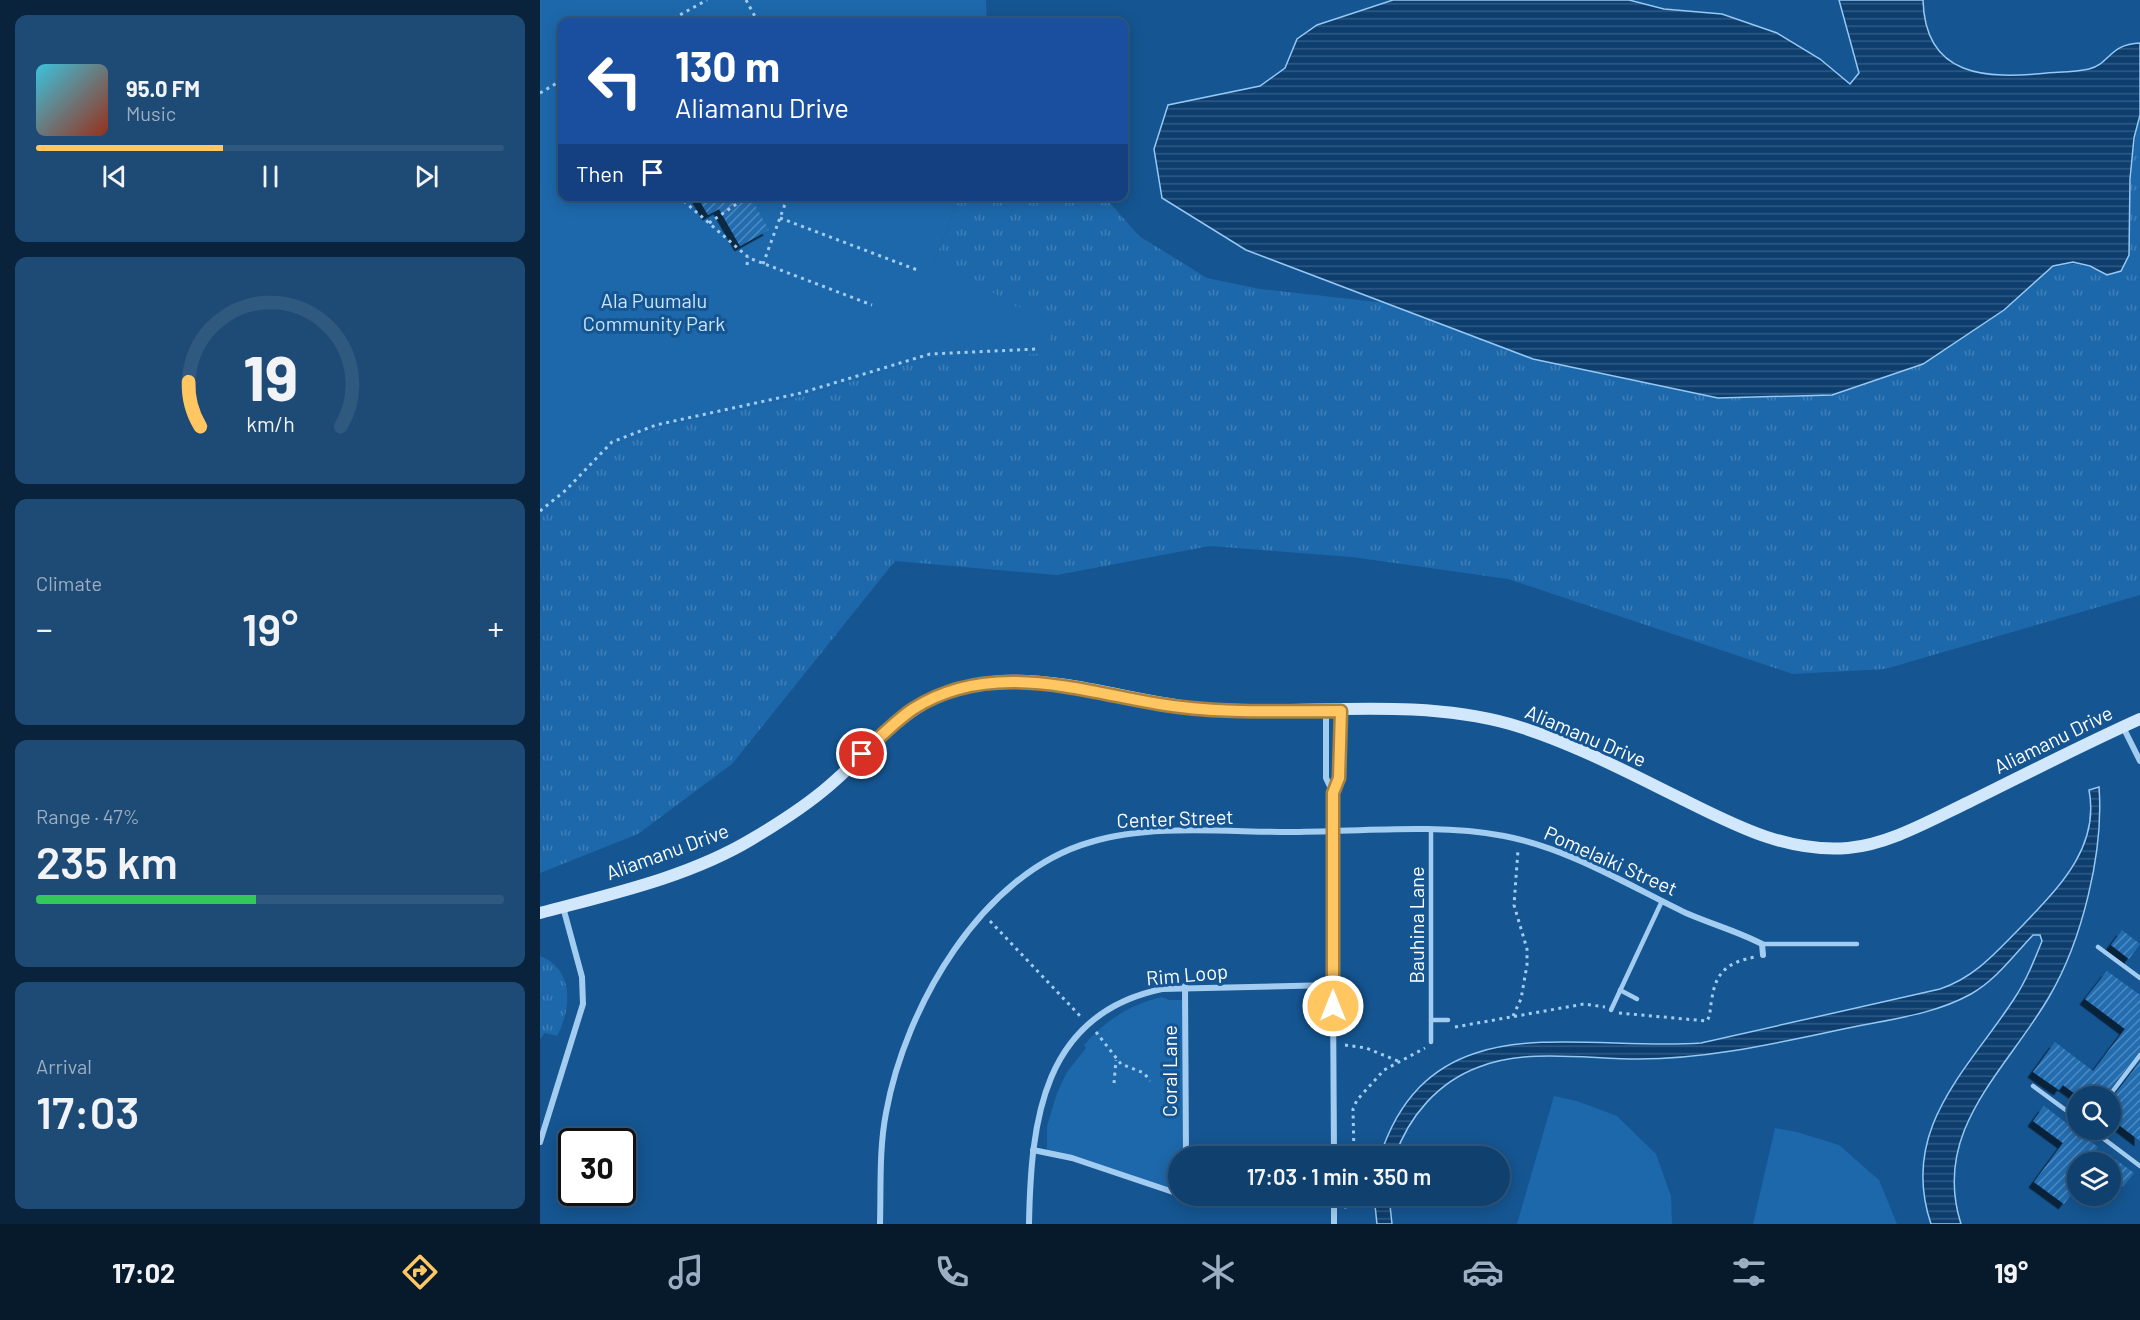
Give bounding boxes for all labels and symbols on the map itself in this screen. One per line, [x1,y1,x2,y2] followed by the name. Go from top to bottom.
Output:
[583,288,725,335] park label: Ala Puumalu Community Park
[1522,699,1650,771] street label: Aliamanu Drive
[1990,700,2116,778] street label: Aliamanu Drive
[836,728,887,779] pin
[1116,804,1234,832] street label: Center Street
[602,818,732,884] street label: Aliamanu Drive
[1541,820,1681,900] street label: Pomelaiki Street
[1404,866,1428,984] street label: Bauhina Lane
[1145,958,1229,990] street label: Rim Loop
[1301,974,1365,1038] position arrow
[1157,1025,1181,1117] street label: Coral Lane
[558,1128,636,1206] speed limit sign: 30

